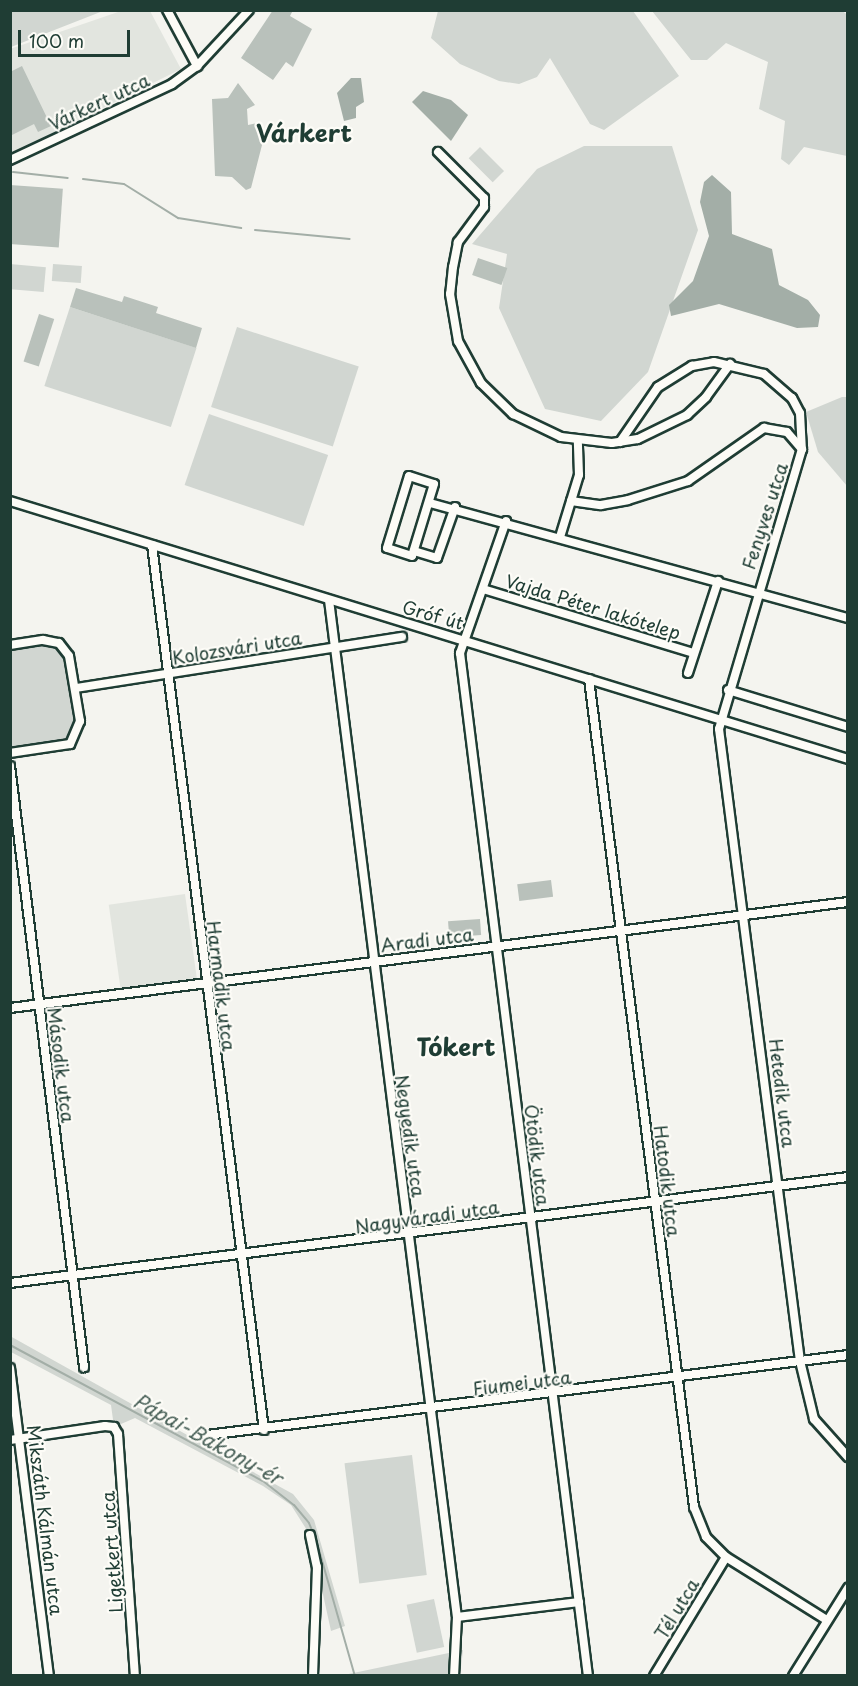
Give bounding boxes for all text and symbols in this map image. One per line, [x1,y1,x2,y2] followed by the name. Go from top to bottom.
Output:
[21,18,134,56] scale bar
[29,27,84,54] text: 100 m
[45,69,153,135] street label: Várkert utca
[256,119,352,147] district label: Várkert
[737,459,793,573] street label: Fenyves utca
[502,570,684,644] street label: Vajda Péter lakótelep
[400,596,466,634] street label: Gróf út
[171,627,303,669] street label: Kolozsvári utca
[202,919,240,1053] street label: Harmadik utca
[379,924,475,956] street label: Aradi utca
[43,1006,79,1124] street label: Második utca
[417,1033,495,1061] district label: Tókert
[765,1037,799,1149] street label: Hetedik utca
[391,1073,429,1199] street label: Negyedik utca
[520,1103,554,1207] street label: Ötödik utca
[649,1124,685,1238] street label: Hatodik utca
[353,1196,501,1238] street label: Nagyváradi utca
[471,1366,573,1400] street label: Fiumei utca
[130,1388,286,1490] water label: Pápai-Bakony-ér
[23,1423,67,1617] street label: Mikszáth Kálmán utca
[97,1491,127,1613] street label: Ligetkert utca
[650,1574,704,1644] street label: Tél utca

